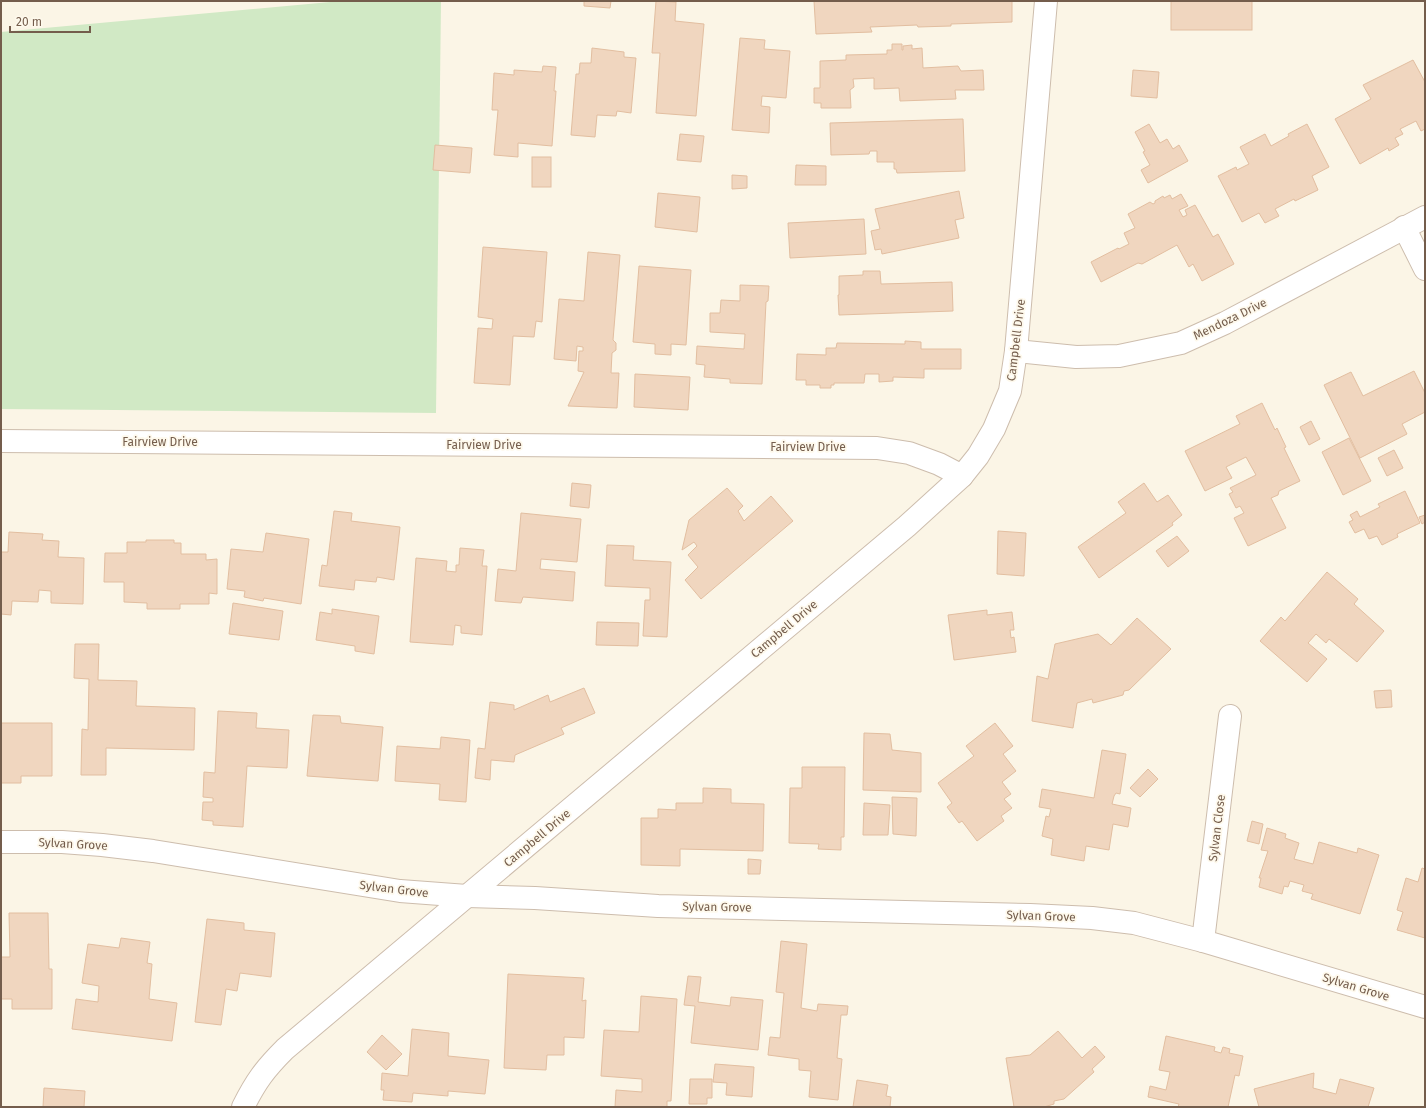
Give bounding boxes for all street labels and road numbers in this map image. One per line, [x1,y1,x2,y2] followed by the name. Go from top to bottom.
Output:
[1191,295,1269,343] street label: Mendoza Drive
[1004,298,1028,382] street label: Campbell Drive
[122,435,198,449] street label: Fairview Drive
[446,438,522,452] street label: Fairview Drive
[770,440,846,454] street label: Fairview Drive
[748,597,820,661] street label: Campbell Drive
[1206,794,1228,862] street label: Sylvan Close
[501,806,573,870] street label: Campbell Drive
[38,835,108,853] street label: Sylvan Grove
[359,878,429,900] street label: Sylvan Grove
[682,899,752,915] street label: Sylvan Grove
[1006,908,1076,924] street label: Sylvan Grove
[1321,970,1391,1004] street label: Sylvan Grove

